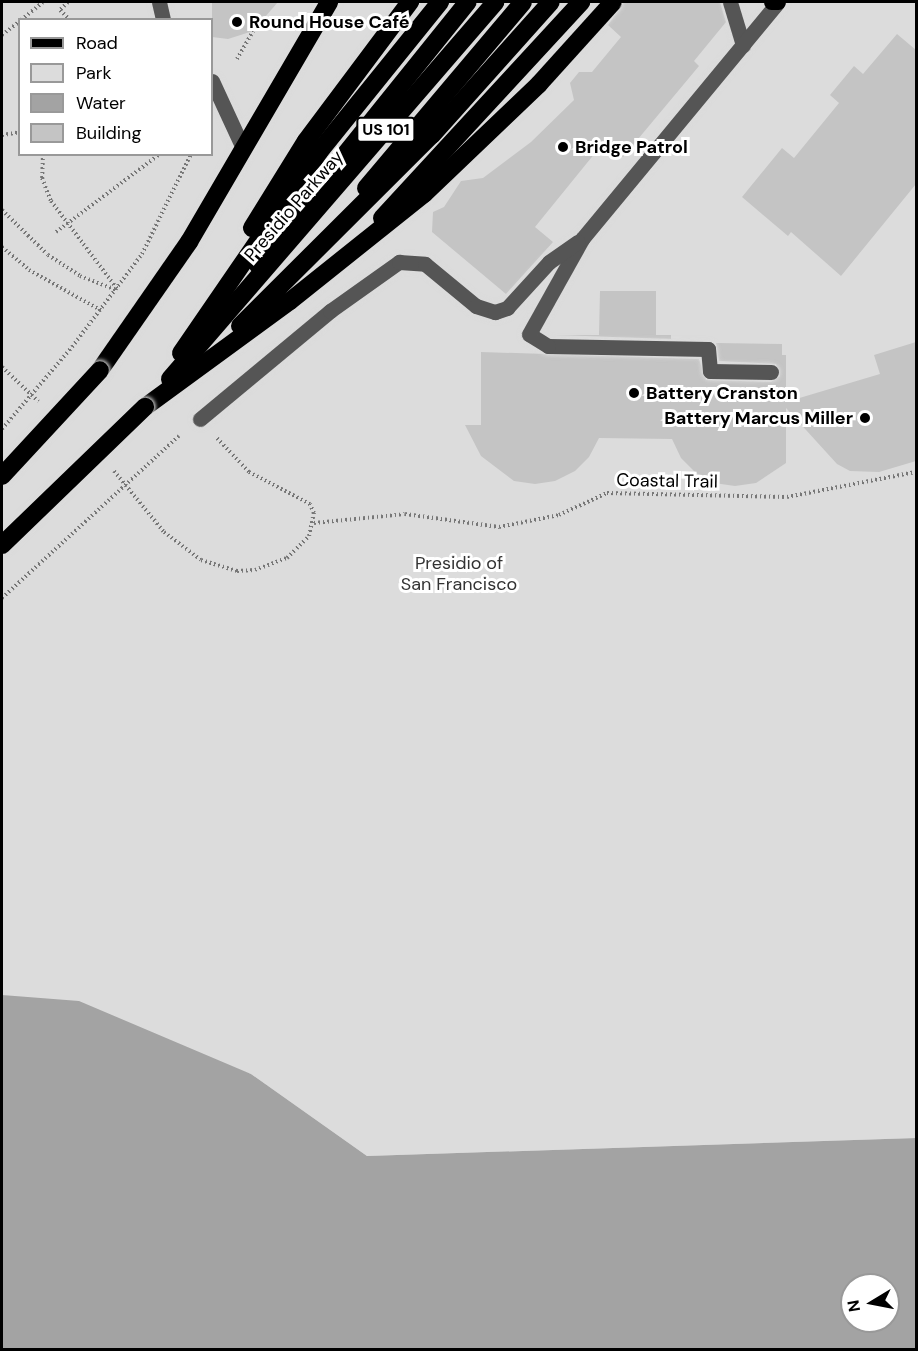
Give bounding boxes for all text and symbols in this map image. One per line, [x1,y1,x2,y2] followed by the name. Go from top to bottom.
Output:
[249,11,410,33] place label: Round House Café
[230,15,244,29] marker: Round House Café
[18,18,213,156] legend
[76,31,118,55] text: Road
[76,61,112,85] text: Park
[76,91,126,115] text: Water
[356,117,416,143] road number: US 101
[76,121,141,145] text: Building
[575,136,688,158] place label: Bridge Patrol
[556,140,570,154] marker: Bridge Patrol
[240,146,348,266] street label: Presidio Parkway
[646,382,798,404] place label: Battery Cranston
[627,386,641,400] marker: Battery Cranston
[664,407,853,429] place label: Battery Marcus Miller
[858,411,872,425] marker: Battery Marcus Miller
[616,469,718,493] street label: Coastal Trail
[401,553,517,596] park label: Presidio of San Francisco
[840,1273,900,1333] north arrow
[842,1298,865,1313] text: N

